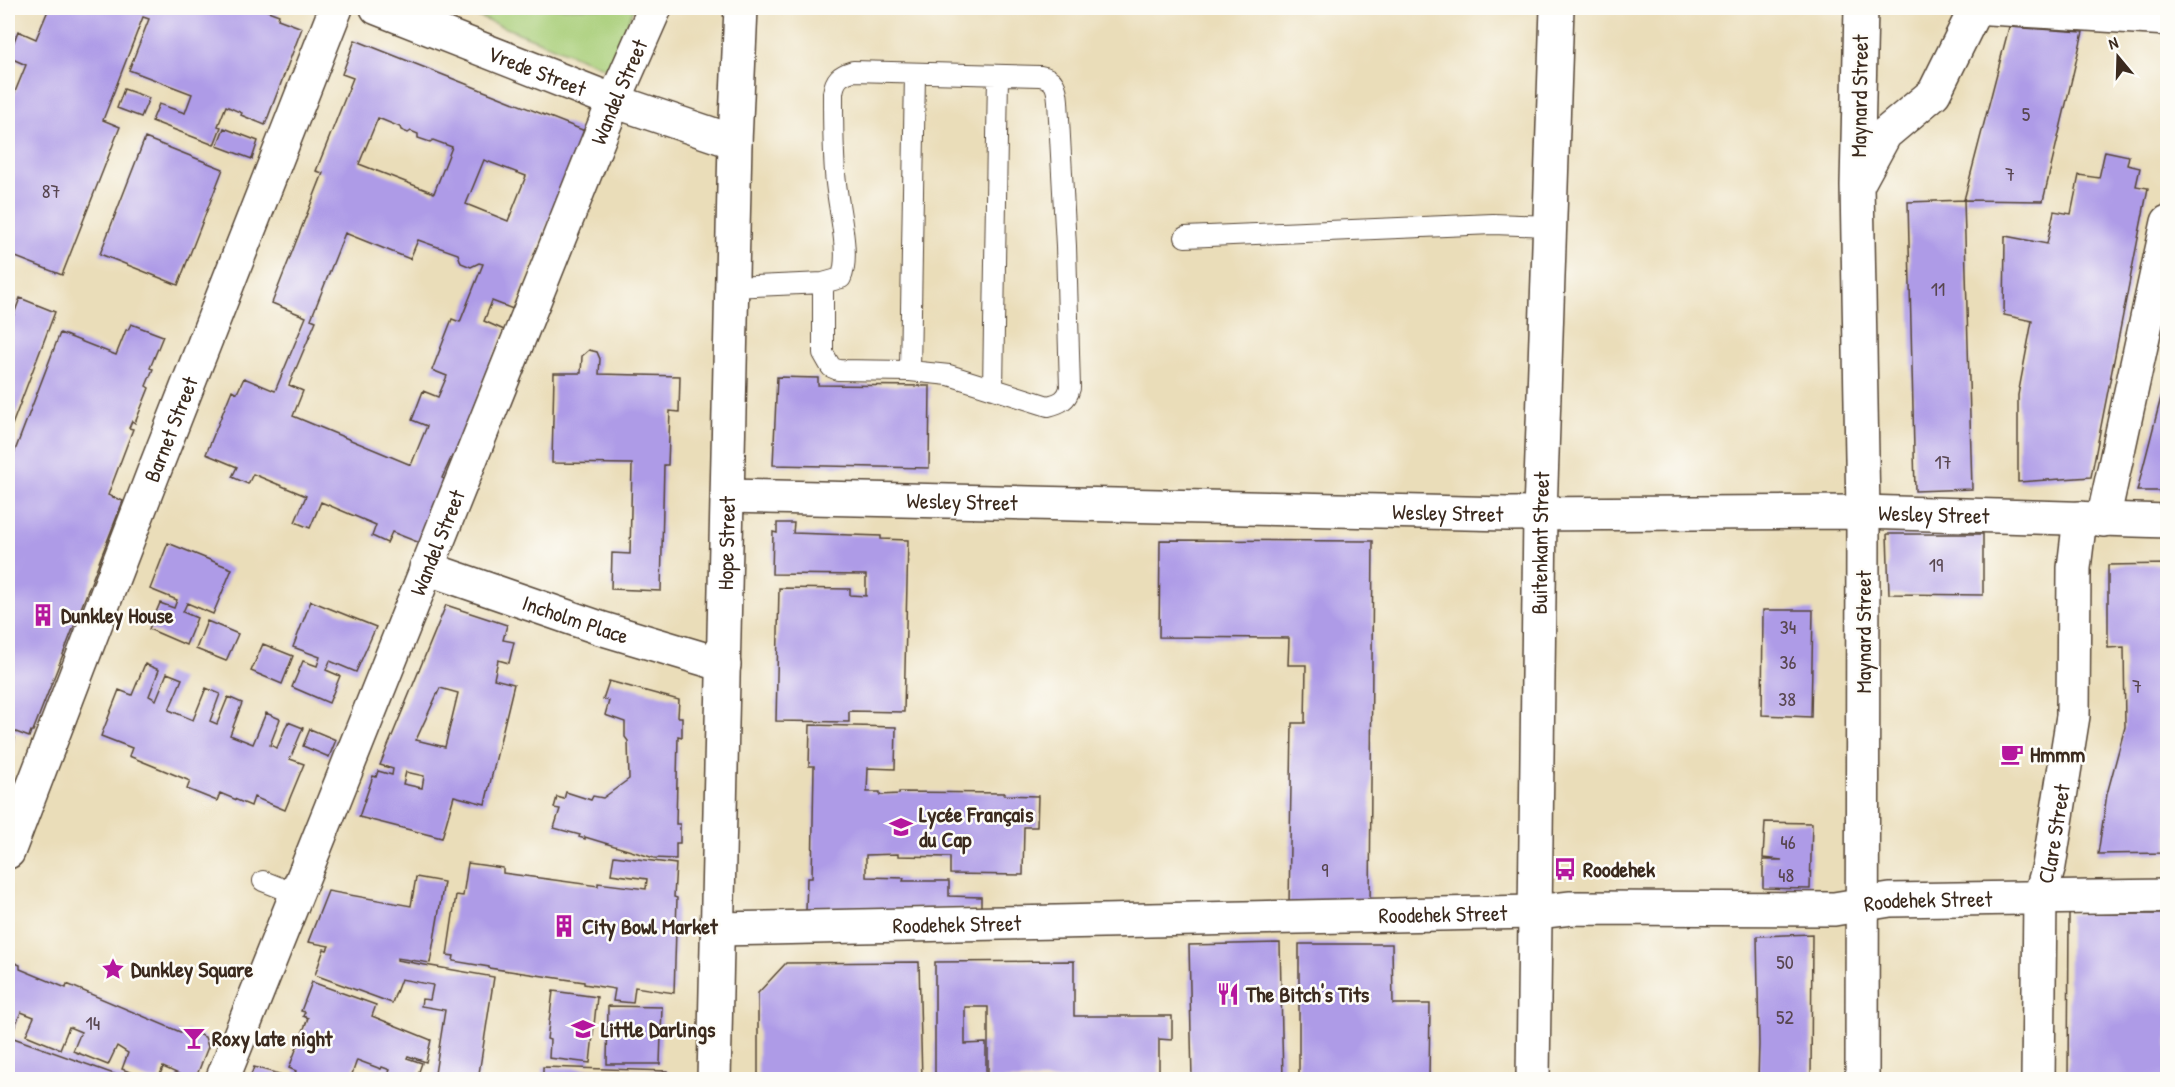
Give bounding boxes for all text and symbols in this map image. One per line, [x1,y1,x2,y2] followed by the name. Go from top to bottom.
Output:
[2088,27,2148,87] north arrow
[2106,31,2121,55] text: N
[583,34,655,149] street label: Wandel Street
[1843,34,1875,158] street label: Maynard Street
[484,38,591,104] street label: Vrede Street
[2022,100,2031,127] house number: 5
[2005,160,2015,187] house number: 7
[42,177,60,204] house number: 87
[1931,275,1945,302] house number: 11
[136,372,205,486] street label: Barnet Street
[1934,448,1952,475] house number: 17
[1524,471,1556,615] street label: Buitenkant Street
[403,485,472,600] street label: Wandel Street
[906,485,1018,518] street label: Wesley Street
[710,496,742,590] street label: Hope Street
[1392,496,1504,529] street label: Wesley Street
[1878,497,1990,531] street label: Wesley Street
[1929,551,1943,578] house number: 19
[1848,570,1878,693] street label: Maynard Street
[518,587,632,651] street label: Incholm Place
[61,600,174,631] place label: Dunkley House
[30,602,56,628] building icon: Dunkley House
[1780,613,1796,640] house number: 34
[1780,648,1796,675] house number: 36
[2132,672,2142,699] house number: 7
[1778,685,1796,712] house number: 38
[2030,739,2085,769] place label: Hmmm
[1999,741,2025,767] cafe icon: Hmmm
[2030,781,2077,887] street label: Clare Street
[919,799,1034,855] place label: Lycée Français du Cap
[888,814,914,840] school or university icon: Lycée Français du Cap
[1780,828,1796,855] house number: 46
[1583,854,1656,884] place label: Roodehek
[1321,856,1329,883] house number: 9
[1552,856,1578,882] bus stop icon: Roodehek
[1778,861,1794,888] house number: 48
[1862,884,1993,919] street label: Roodehek Street
[1378,898,1508,930] street label: Roodehek Street
[892,908,1022,940] street label: Roodehek Street
[582,911,719,942] place label: City Bowl Market
[551,913,577,939] building icon: City Bowl Market
[1776,948,1794,975] house number: 50
[131,954,253,985] place label: Dunkley Square
[100,956,126,982] place icon: Dunkley Square
[1245,979,1370,1009] place label: The Bitch's Tits
[1215,981,1241,1007] restaurant icon: The Bitch's Tits
[1776,1003,1795,1030] house number: 52
[86,1009,100,1036] house number: 14
[601,1014,716,1045] place label: Little Darlings
[570,1016,596,1042] school or university icon: Little Darlings
[212,1023,334,1054] place label: Roxy late night
[181,1025,207,1051] bar icon: Roxy late night

